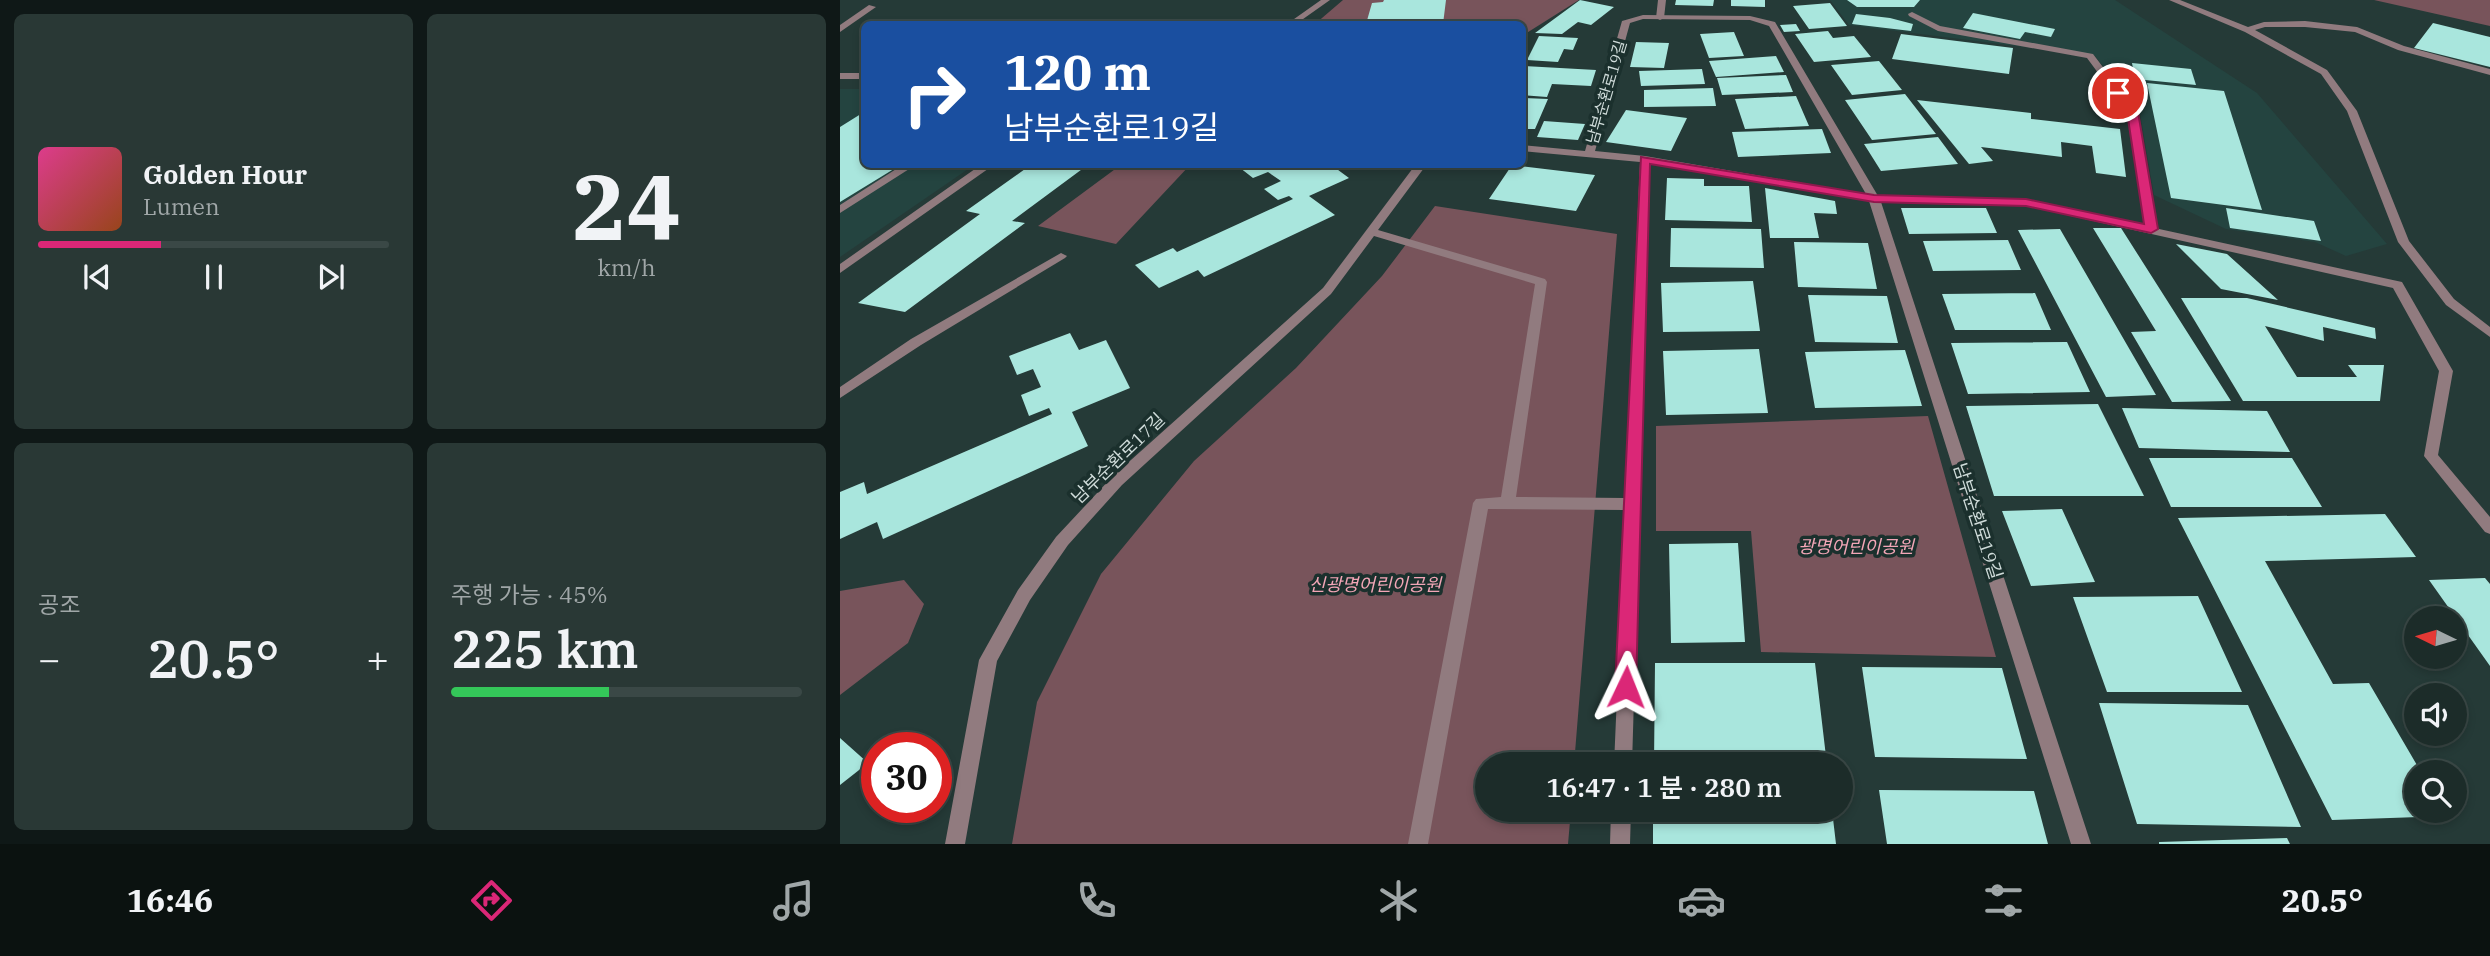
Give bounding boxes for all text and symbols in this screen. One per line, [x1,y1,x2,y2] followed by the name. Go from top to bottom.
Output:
[1582,38,1630,146] street label: 남부순환로19길
[1004,40,1151,103] text: 120 m
[889,49,980,140] icon: right
[2088,63,2148,123] pin
[2099,74,2137,112] icon: arrive
[1004,106,1219,148] text: 남부순환로19길
[572,147,681,265] text: 24
[143,157,307,191] text: Golden Hour
[143,191,220,221] text: Lumen
[597,252,656,282] text: km/h
[78,258,116,296] icon: previous
[195,258,233,296] icon: pause
[312,258,350,296] icon: next
[1067,408,1169,508] street label: 남부순환로17길
[1948,460,2008,582] street label: 남부순환로19길
[1798,535,1915,558] park label: 광명어린이공원
[1309,573,1443,596] park label: 신광명어린이공원
[451,579,608,609] text: 주행 가능 · 45%
[38,589,80,619] text: 공조
[2404,606,2468,668] north arrow
[2404,606,2467,823] map controls
[451,615,639,682] text: 225 km
[147,625,280,692] text: 20.5°
[38,634,61,683] text: −
[366,634,389,683] text: +
[1589,650,1663,724] position arrow
[2404,683,2467,746] button: sound
[861,732,952,823] speed limit sign: 30
[2404,760,2467,823] button: search
[1546,770,1782,804] text: 16:47 · 1 분 · 280 m
[467,876,516,925] icon: directions
[769,876,818,925] icon: music
[1072,876,1121,925] icon: phone
[1374,876,1423,925] icon: climate
[1677,876,1726,925] icon: car
[1979,876,2028,925] icon: filters
[127,879,213,921] text: 16:46
[2282,879,2363,921] text: 20.5°

